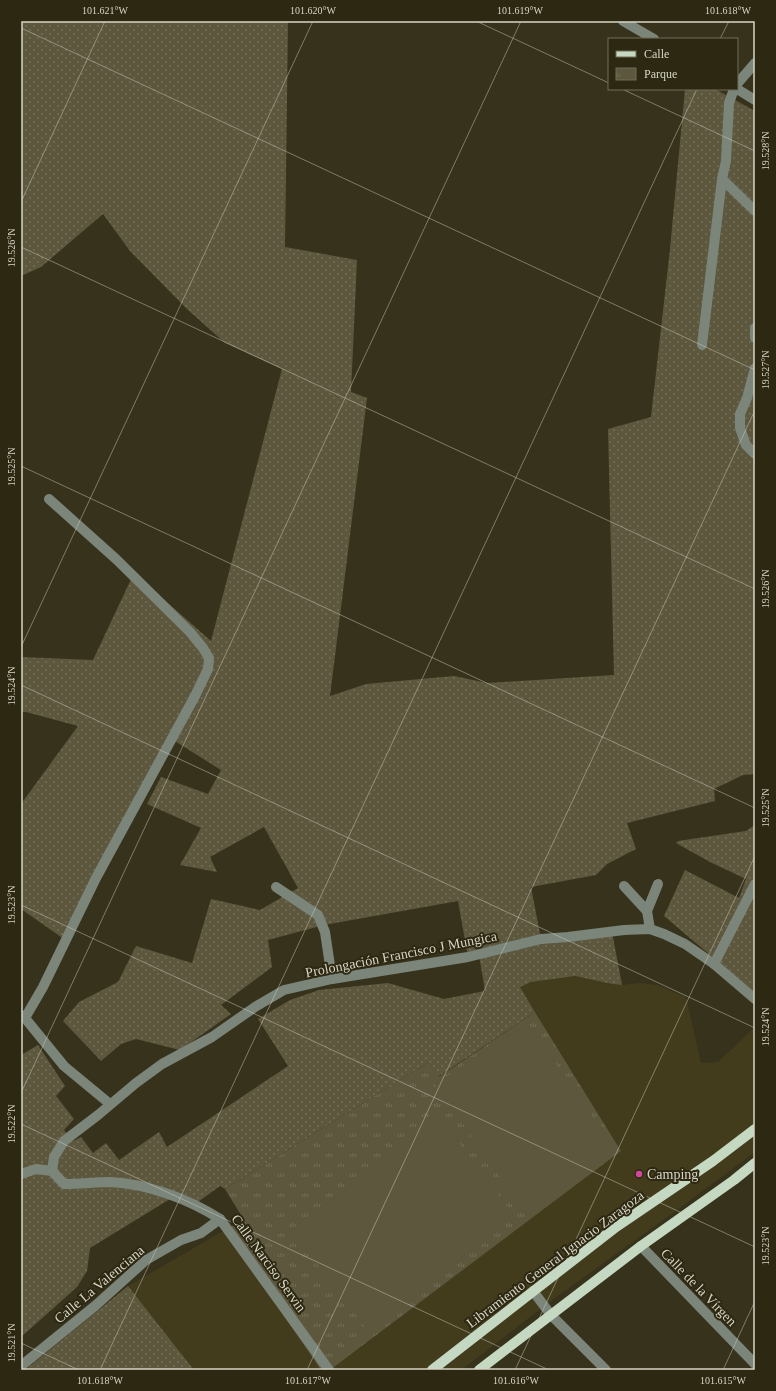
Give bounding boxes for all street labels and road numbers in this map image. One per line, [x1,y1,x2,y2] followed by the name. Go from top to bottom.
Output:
[304,928,499,980] street label: Prolongación Francisco J Mungica
[464,1187,648,1331] street label: Libramiento General Ignacio Zaragoza
[228,1212,309,1315] street label: Calle Narciso Servin
[51,1242,148,1326] street label: Calle La Valenciana
[658,1246,739,1329] street label: Calle de la Vírgen

